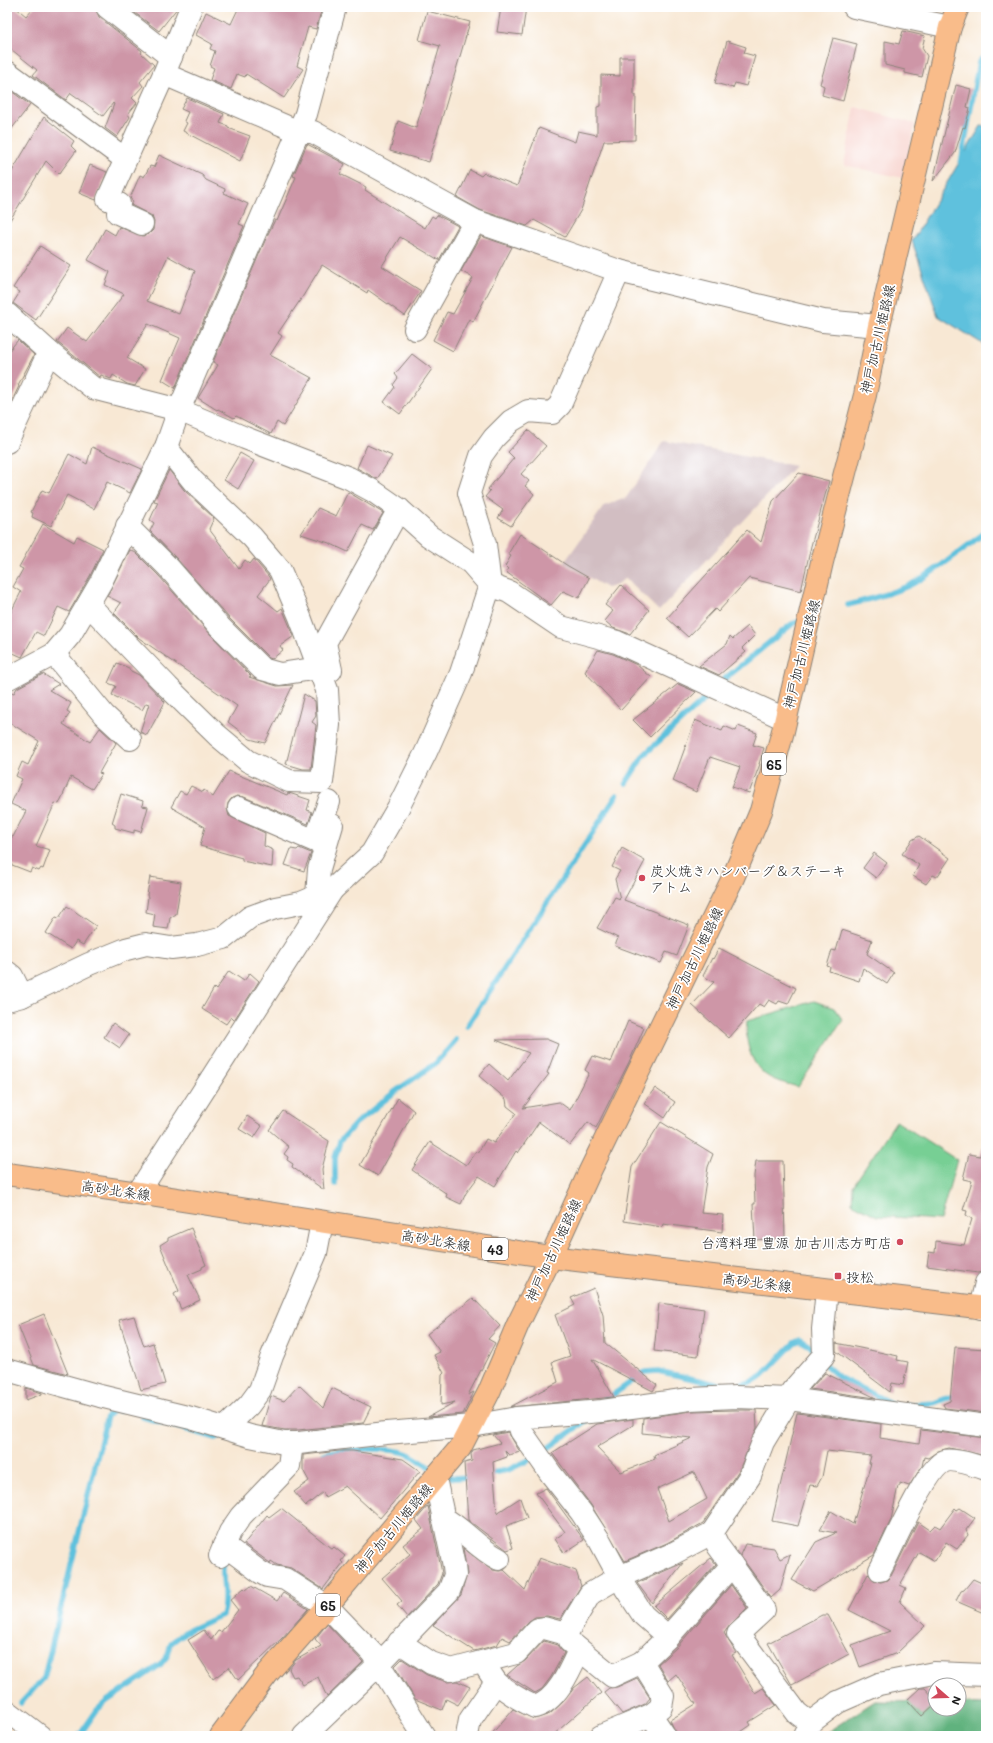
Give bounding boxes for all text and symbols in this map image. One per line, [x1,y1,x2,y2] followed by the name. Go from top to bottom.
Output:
[855,282,899,396] street label: 神戸加古川姫路線
[778,597,824,711] street label: 神戸加古川姫路線
[762,753,786,775] road number: 65
[650,861,846,896] place label: 炭火焼きハンバーグ＆ステーキ アトム
[637,873,647,883] marker: 炭火焼きハンバーグ＆ステーキ アトム
[661,904,727,1012] street label: 神戸加古川姫路線
[80,1176,152,1204] street label: 高砂北条線
[521,1195,585,1305] street label: 神戸加古川姫路線
[400,1225,472,1255] street label: 高砂北条線
[701,1233,892,1252] place label: 台湾料理 豊源 加古川志方町店
[895,1237,905,1247] marker: 台湾料理 豊源 加古川志方町店
[482,1238,508,1260] road number: 43
[846,1267,874,1286] place label: 投松
[721,1268,793,1296] street label: 高砂北条線
[833,1271,843,1281] marker: 投松
[350,1479,436,1577] street label: 神戸加古川姫路線
[316,1594,340,1616] road number: 65
[927,1677,967,1717] north arrow
[948,1694,965,1707] text: N

